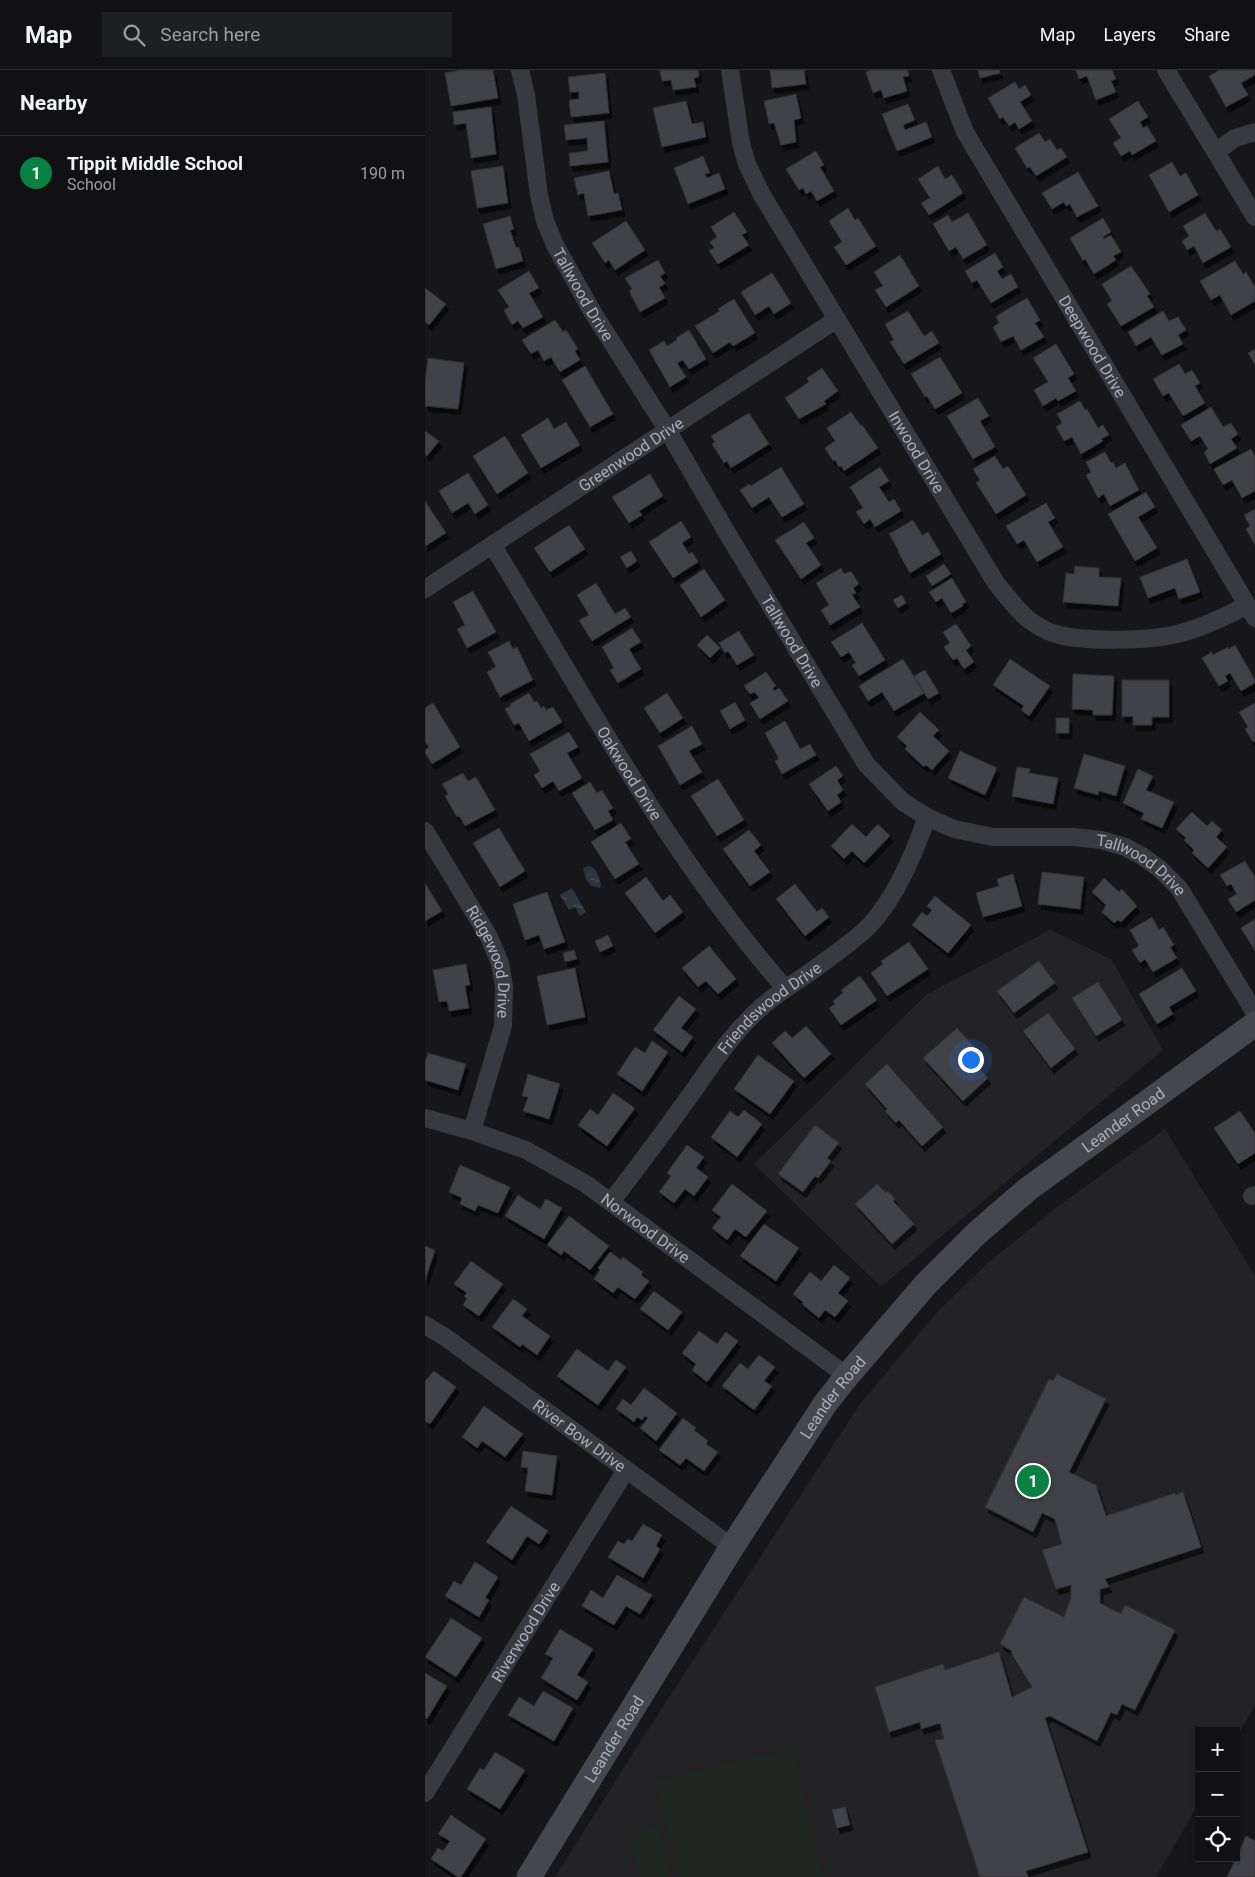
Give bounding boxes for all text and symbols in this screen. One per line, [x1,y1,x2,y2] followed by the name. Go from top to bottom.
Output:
[102,12,452,57] search box
[25,21,72,49] text: Map
[120,21,148,49] icon: search
[160,23,260,46] text: Search here
[1040,24,1075,45] text: Map
[1103,24,1156,45] text: Layers
[1184,24,1230,45] text: Share
[20,91,87,115] text: Nearby
[67,152,243,175] text: Tippit Middle School
[31,164,41,183] text: 1
[360,164,405,183] text: 190 m
[67,175,116,194] text: School
[549,245,617,344] street label: Tallwood Drive
[1055,292,1130,401] street label: Deepwood Drive
[884,408,948,497] street label: Inwood Drive
[575,413,687,496] street label: Greenwood Drive
[757,592,827,691] street label: Tallwood Drive
[593,723,666,824] street label: Oakwood Drive
[1095,831,1190,899] street label: Tallwood Drive
[462,902,513,1019] street label: Ridgewood Drive
[714,958,825,1058] street label: Friendswood Drive
[958,1047,984,1073] your location
[1078,1084,1169,1157] street label: Leander Road
[597,1189,693,1267] street label: Norwood Drive
[796,1352,870,1442] street label: Leander Road
[529,1396,629,1476] street label: River Bow Drive
[1017,1462,1049,1500] pin: 1
[487,1578,564,1686] street label: Riverwood Drive
[580,1692,648,1786] street label: Leander Road
[1195,1727,1240,1862] map controls
[1195,1727,1240,1772] button: +
[1195,1772,1240,1817] button: −
[1195,1817,1240,1862] button: locate

